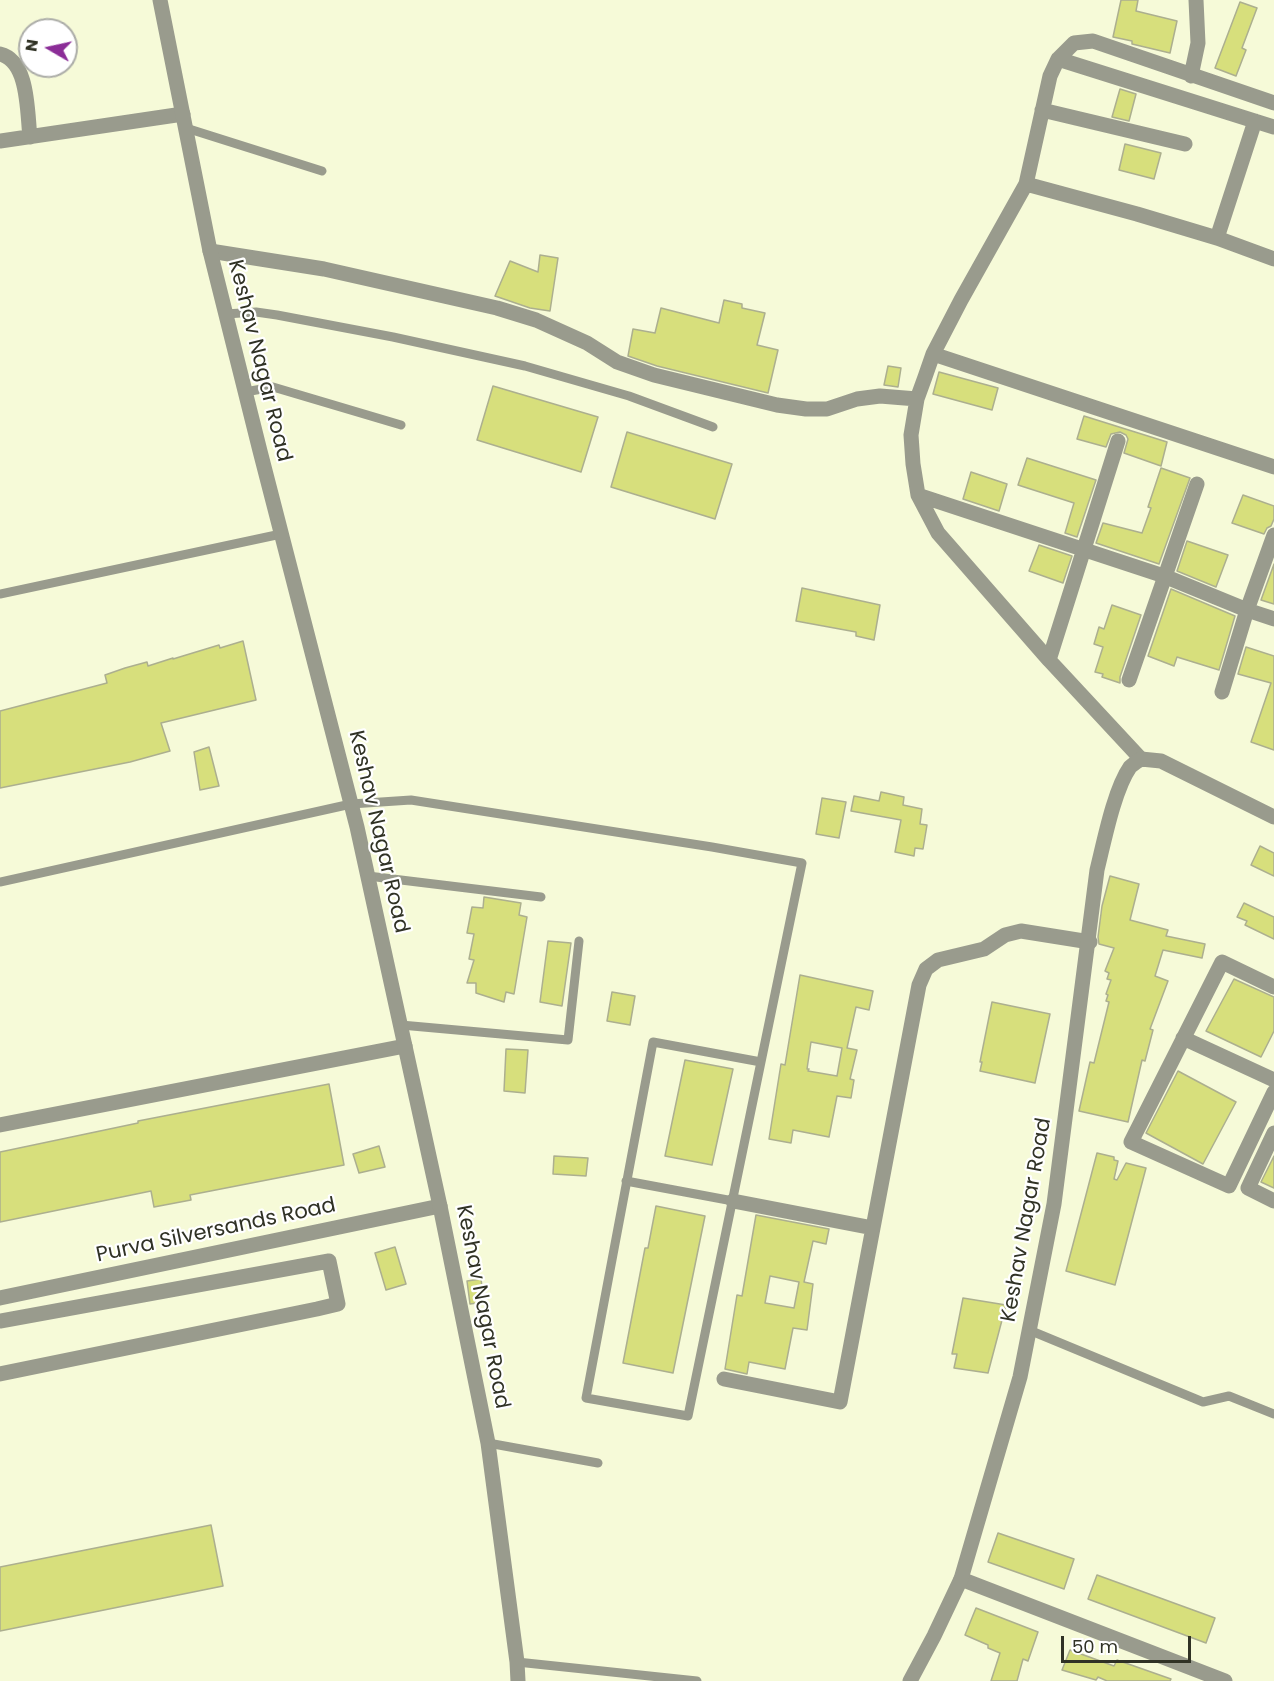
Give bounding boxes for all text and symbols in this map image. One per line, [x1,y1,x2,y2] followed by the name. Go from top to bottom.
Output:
[18,18,78,78] north arrow
[19,38,44,53] text: N
[222,258,296,464] street label: Keshav Nagar Road
[342,728,414,936] street label: Keshav Nagar Road
[997,1116,1057,1324] street label: Keshav Nagar Road
[94,1193,338,1269] street label: Purva Silversands Road
[450,1203,514,1411] street label: Keshav Nagar Road
[1064,1624,1194,1662] scale bar
[1072,1634,1118,1659] text: 50 m

